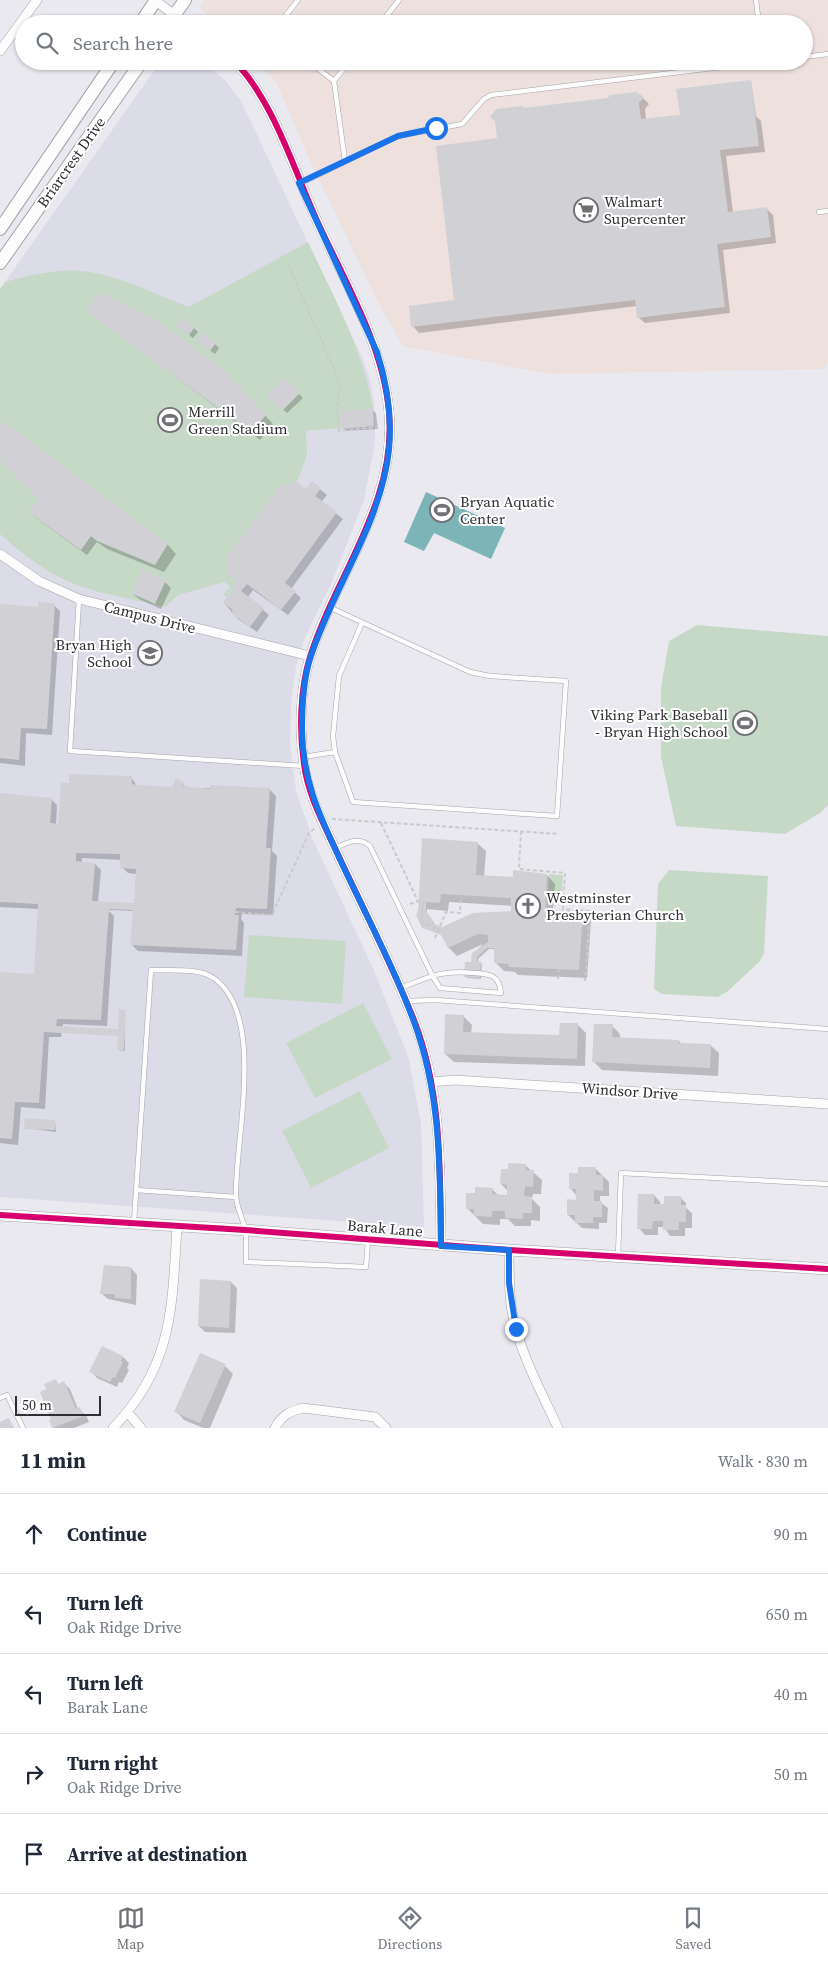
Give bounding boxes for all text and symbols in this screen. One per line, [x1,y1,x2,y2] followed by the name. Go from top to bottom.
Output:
[15,15,813,70] search box
[33,29,61,57] icon: search
[73,30,173,56] text: Search here
[32,112,110,212] street label: Briarcrest Drive
[425,117,448,140] route start
[604,191,686,229] place label: Walmart Supercenter
[573,197,599,223] supermarket icon: Walmart Supercenter
[188,401,288,439] place label: Merrill Green Stadium
[157,407,183,433] sports icon: Merrill Green Stadium
[460,491,555,529] place label: Bryan Aquatic Center
[429,497,455,523] sports icon: Bryan Aquatic Center
[102,595,198,639] street label: Campus Drive
[56,634,133,672] place label: Bryan High School
[137,640,163,666] school or university icon: Bryan High School
[590,704,729,742] place label: Viking Park Baseball - Bryan High School
[732,710,758,736] sports icon: Viking Park Baseball - Bryan High School
[546,887,684,925] place label: Westminster Presbyterian Church
[515,893,541,919] church icon: Westminster Presbyterian Church
[581,1077,679,1105] street label: Windsor Drive
[346,1214,424,1242] street label: Barak Lane
[505,1318,528,1341] route end
[15,1393,101,1416] scale bar
[22,1395,52,1415] text: 50 m
[20,1446,86,1475] text: 11 min
[718,1450,808,1472] text: Walk · 830 m
[20,1520,48,1548] icon: ahead
[67,1521,147,1547] text: Continue
[774,1523,808,1545] text: 90 m
[67,1590,143,1616] text: Turn left
[20,1600,48,1628] icon: left
[766,1603,808,1625] text: 650 m
[67,1616,182,1638] text: Oak Ridge Drive
[67,1670,143,1696] text: Turn left
[20,1680,48,1708] icon: left
[774,1683,808,1705] text: 40 m
[67,1696,148,1718] text: Barak Lane
[67,1750,158,1776] text: Turn right
[20,1760,48,1788] icon: right
[774,1763,808,1785] text: 50 m
[67,1776,182,1798] text: Oak Ridge Drive
[20,1840,48,1868] icon: arrive
[67,1841,247,1867] text: Arrive at destination
[117,1904,145,1954] tab: Map
[378,1904,442,1954] tab: Directions
[676,1904,711,1954] tab: Saved

